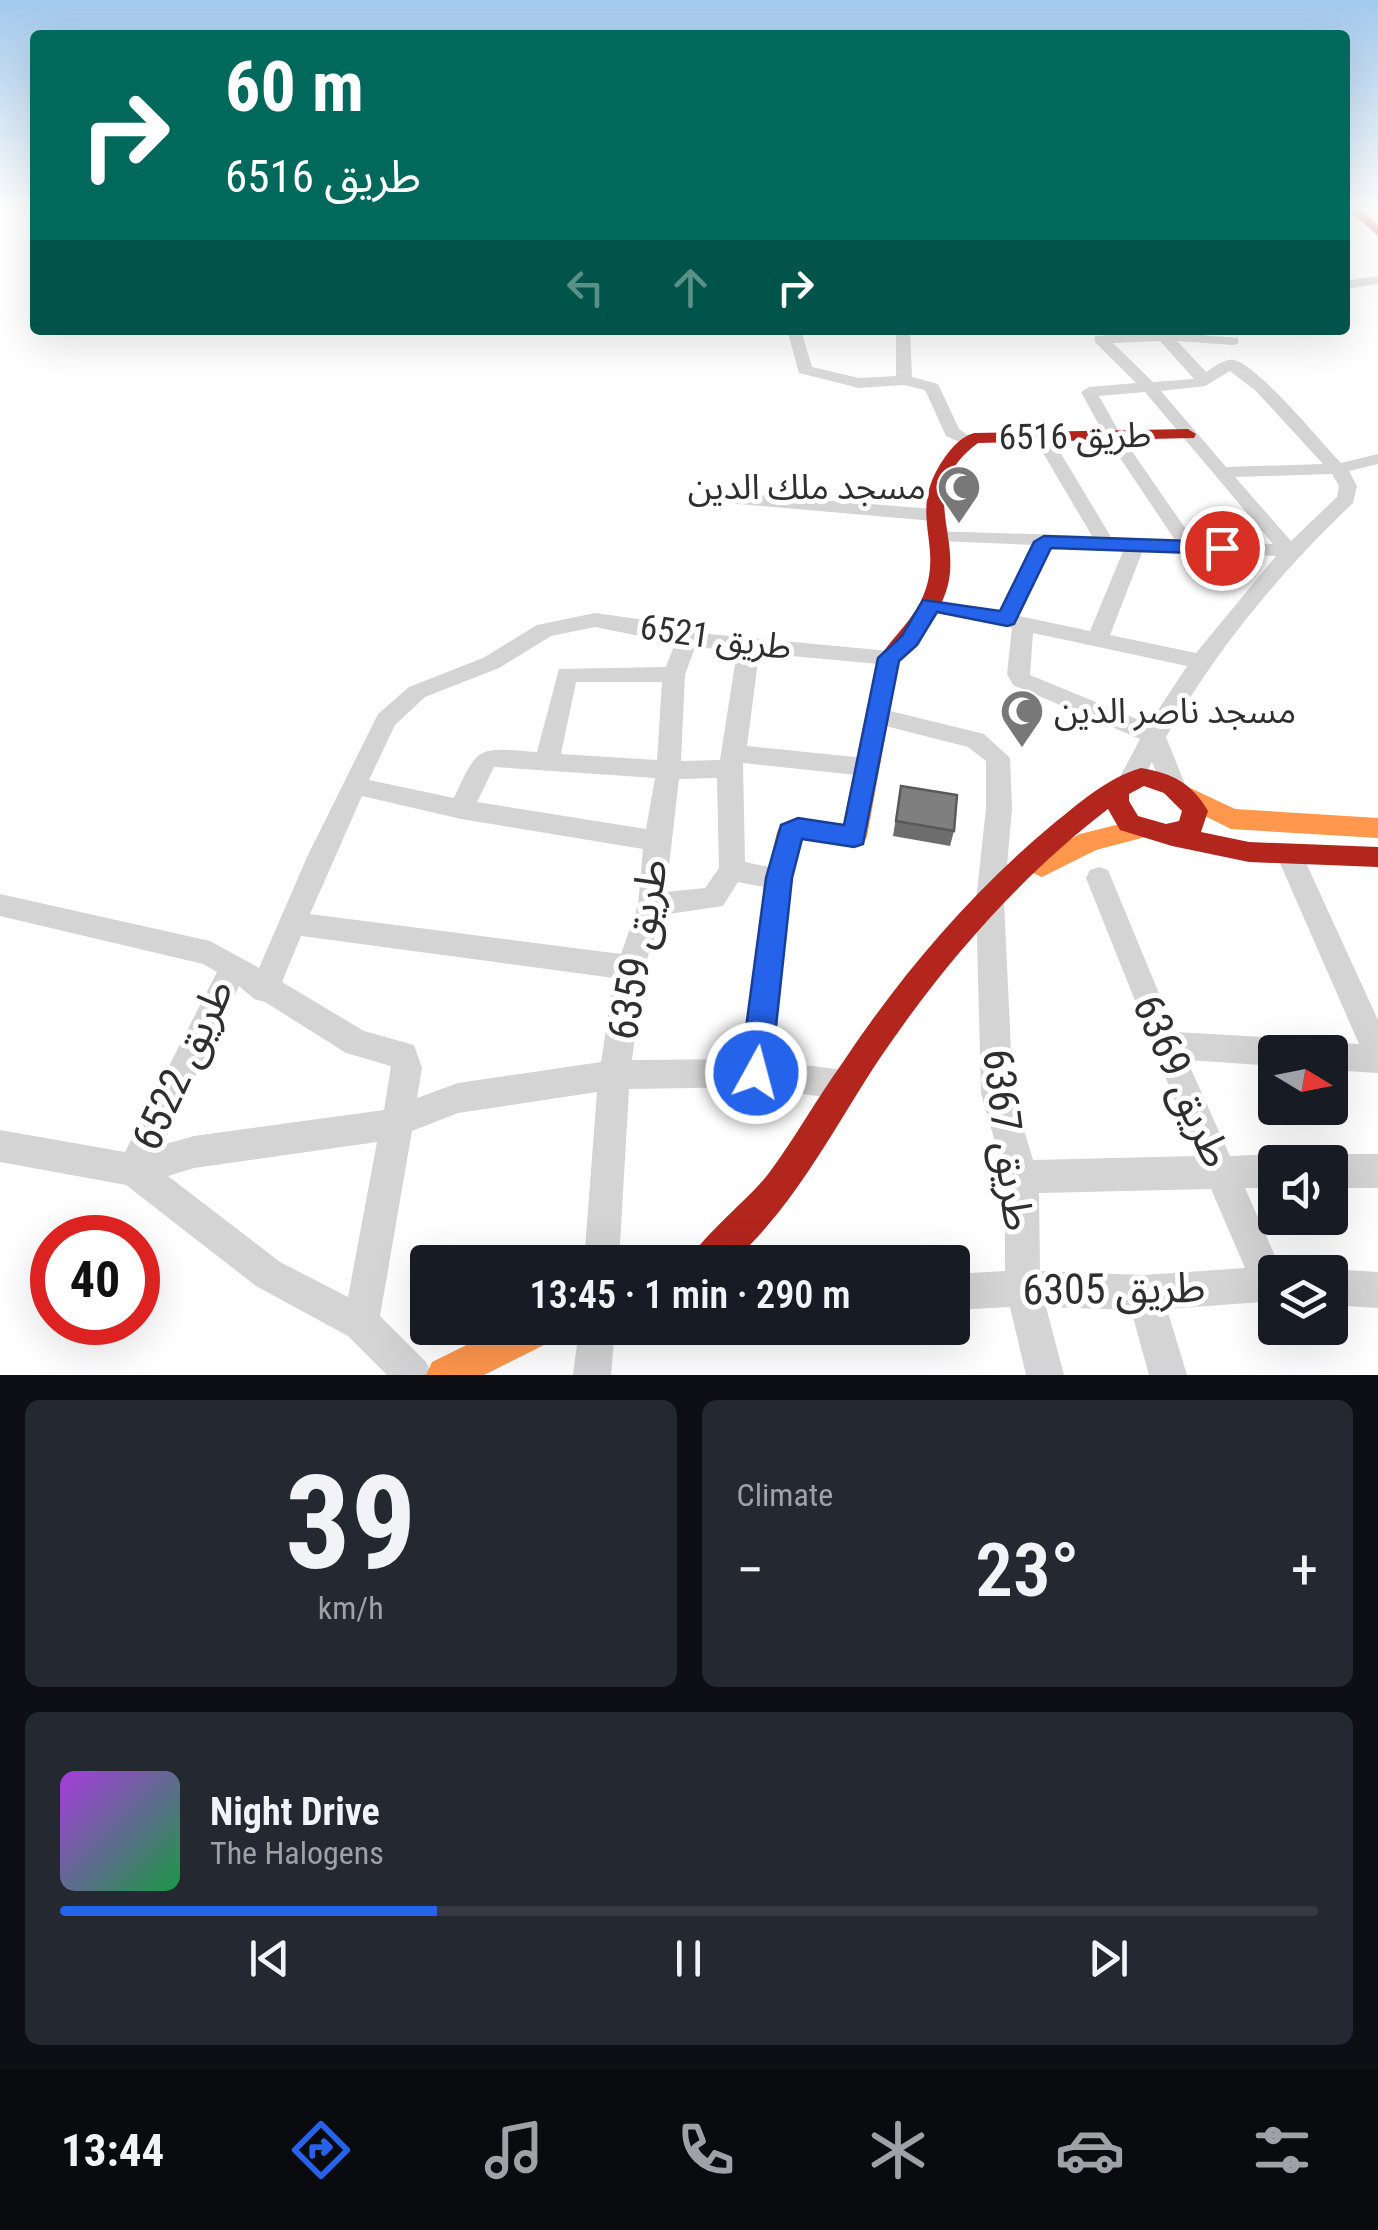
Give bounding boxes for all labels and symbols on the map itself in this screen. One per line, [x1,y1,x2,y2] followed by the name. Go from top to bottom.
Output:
[998,415,1152,458] street label: طريق 6516
[936,464,982,525] mosque icon: مسجد ملك الدين
[688,467,926,508] place label: مسجد ملك الدين
[1180,506,1265,591] pin
[638,607,794,668] street label: طريق 6521
[999,688,1045,749] mosque icon: مسجد ناصر الدين
[1054,691,1296,732] place label: مسجد ناصر الدين
[597,855,678,1044] street label: طريق 6359
[122,971,244,1158] street label: طريق 6522
[1122,988,1242,1175] street label: طريق 6369
[704,1021,808,1125] position arrow
[1258,1035,1348,1125] north arrow
[972,1046,1044,1234] street label: طريق 6367
[30,1215,160,1345] speed limit sign: 40
[1022,1262,1206,1316] street label: طريق 6305

